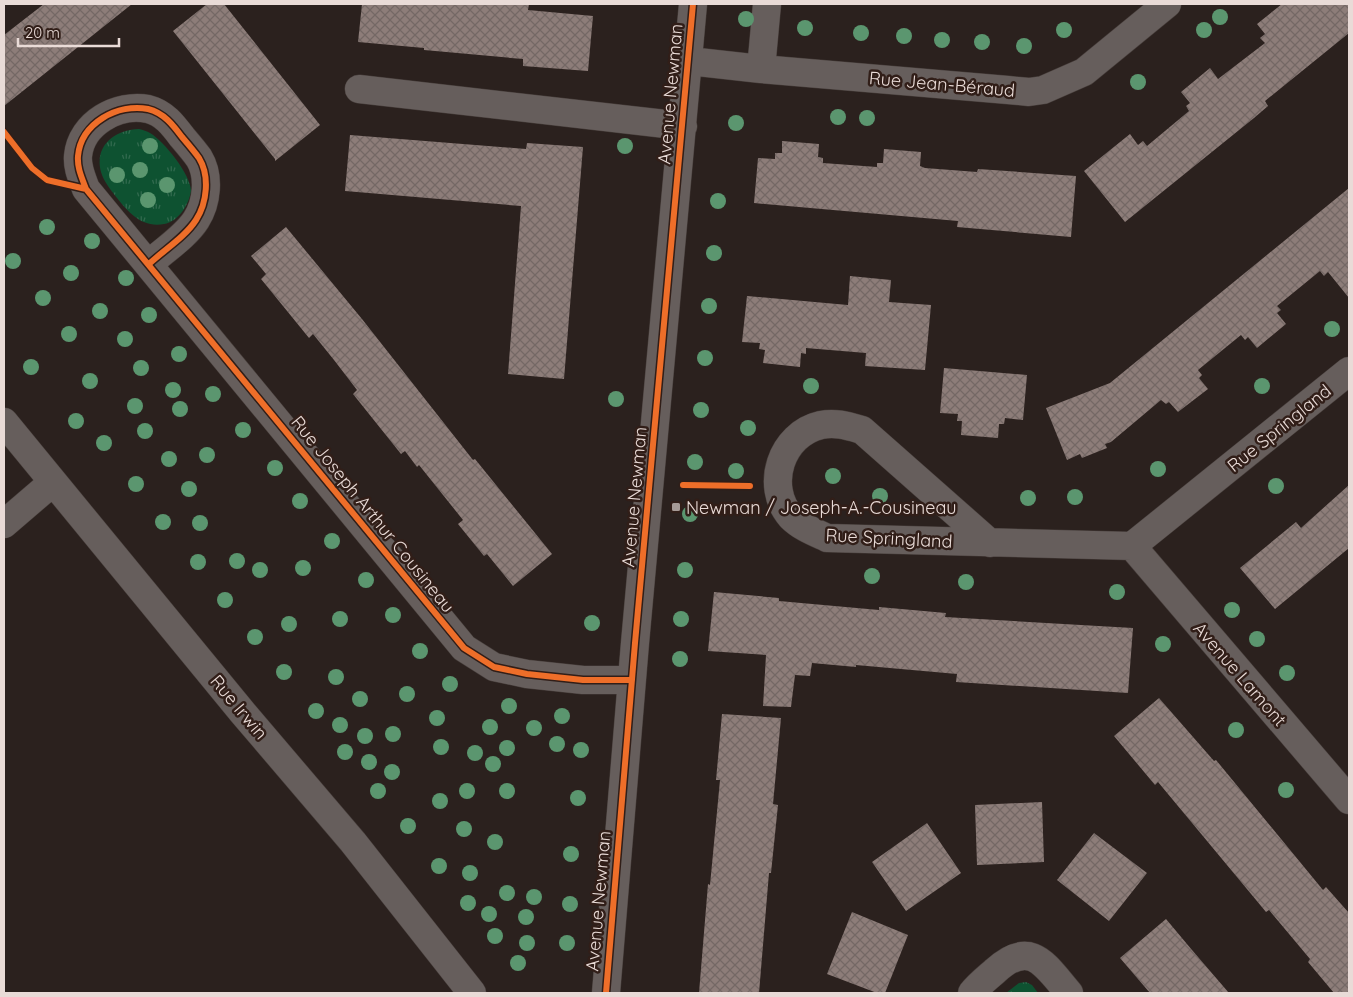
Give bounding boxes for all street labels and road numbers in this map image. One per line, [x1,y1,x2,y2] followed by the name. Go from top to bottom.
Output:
[652,23,688,165] street label: Avenue Newman
[868,66,1016,102] street label: Rue Jean-Béraud
[1222,379,1336,477] street label: Rue Springland
[286,411,460,617] street label: Rue Joseph Arthur Cousineau
[616,426,652,568] street label: Avenue Newman
[825,523,953,553] street label: Rue Springland
[1188,617,1292,731] street label: Avenue Lamont
[205,670,273,744] street label: Rue Irwin
[580,830,616,972] street label: Avenue Newman

